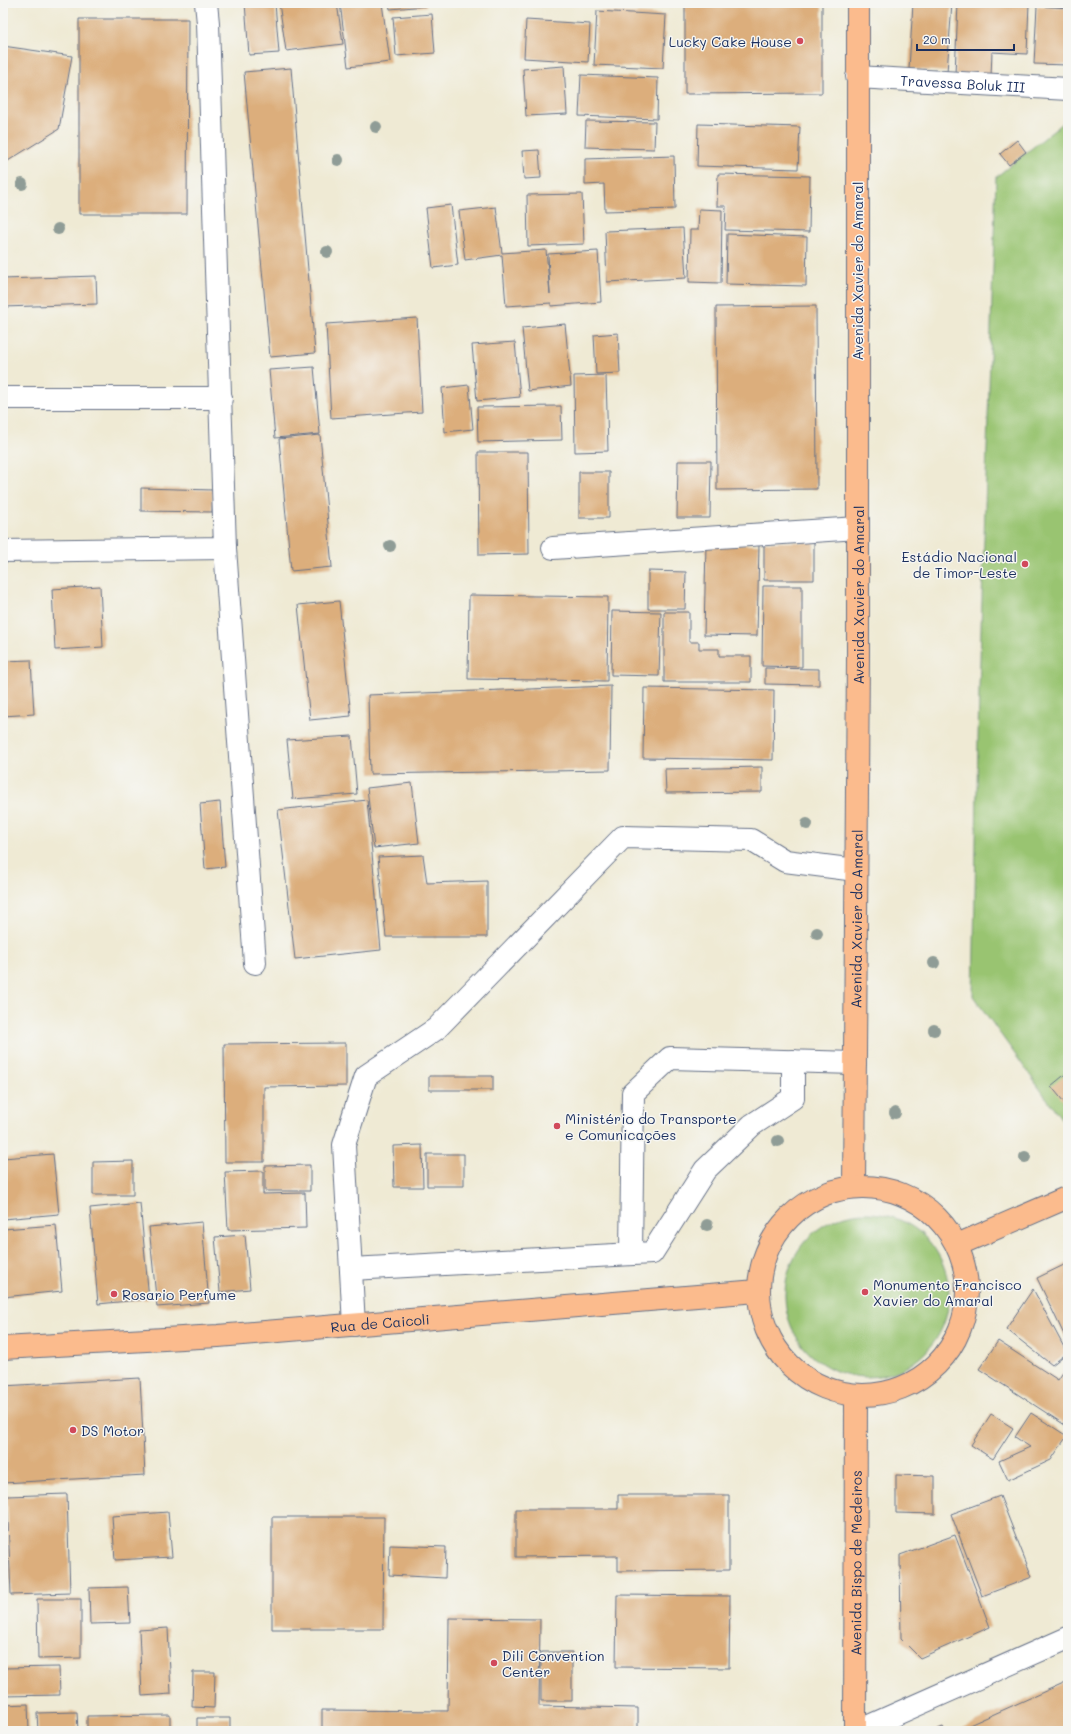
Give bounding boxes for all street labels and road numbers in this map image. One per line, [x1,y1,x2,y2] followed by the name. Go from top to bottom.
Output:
[900,70,1026,96] street label: Travessa Boluk III
[848,182,867,360] street label: Avenida Xavier do Amaral
[848,505,868,685] street label: Avenida Xavier do Amaral
[846,829,866,1009] street label: Avenida Xavier do Amaral
[330,1309,430,1336] street label: Rua de Caicoli
[846,1470,865,1656] street label: Avenida Bispo de Medeiros

